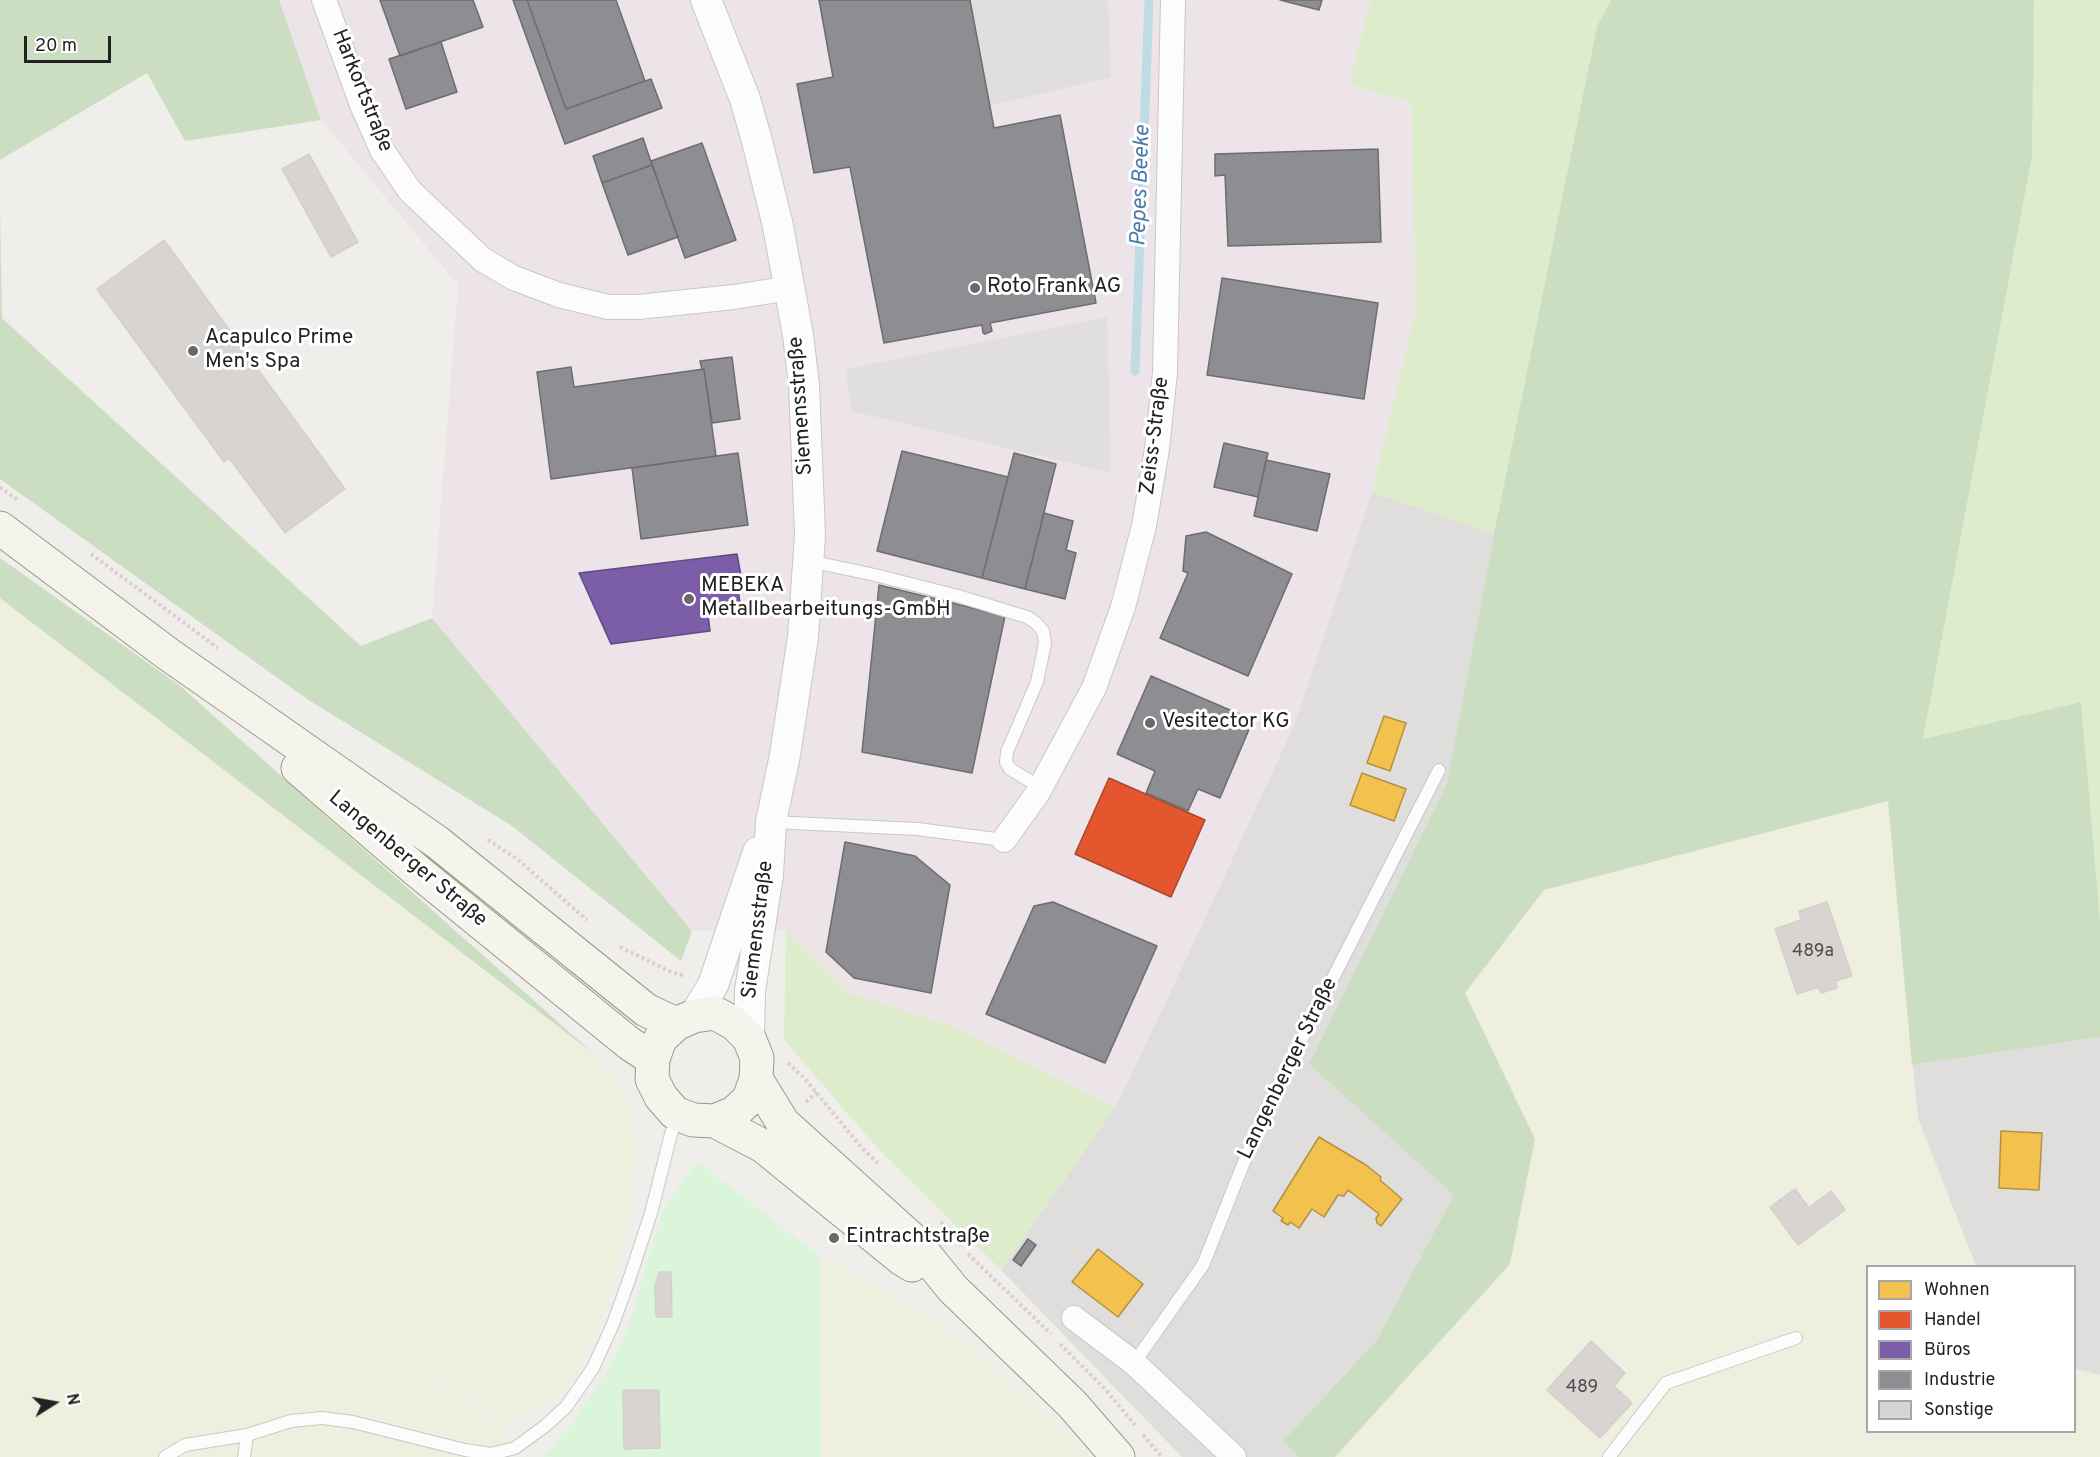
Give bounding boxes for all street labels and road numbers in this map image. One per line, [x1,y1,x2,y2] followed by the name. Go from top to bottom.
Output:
[325,26,397,156] street label: Harkortstraße
[785,336,819,476] street label: Siemensstraße
[1136,375,1176,497] street label: Zeiss-Straße
[323,786,491,934] street label: Langenberger Straße
[738,859,780,1001] street label: Siemensstraße
[1234,974,1344,1164] street label: Langenberger Straße

